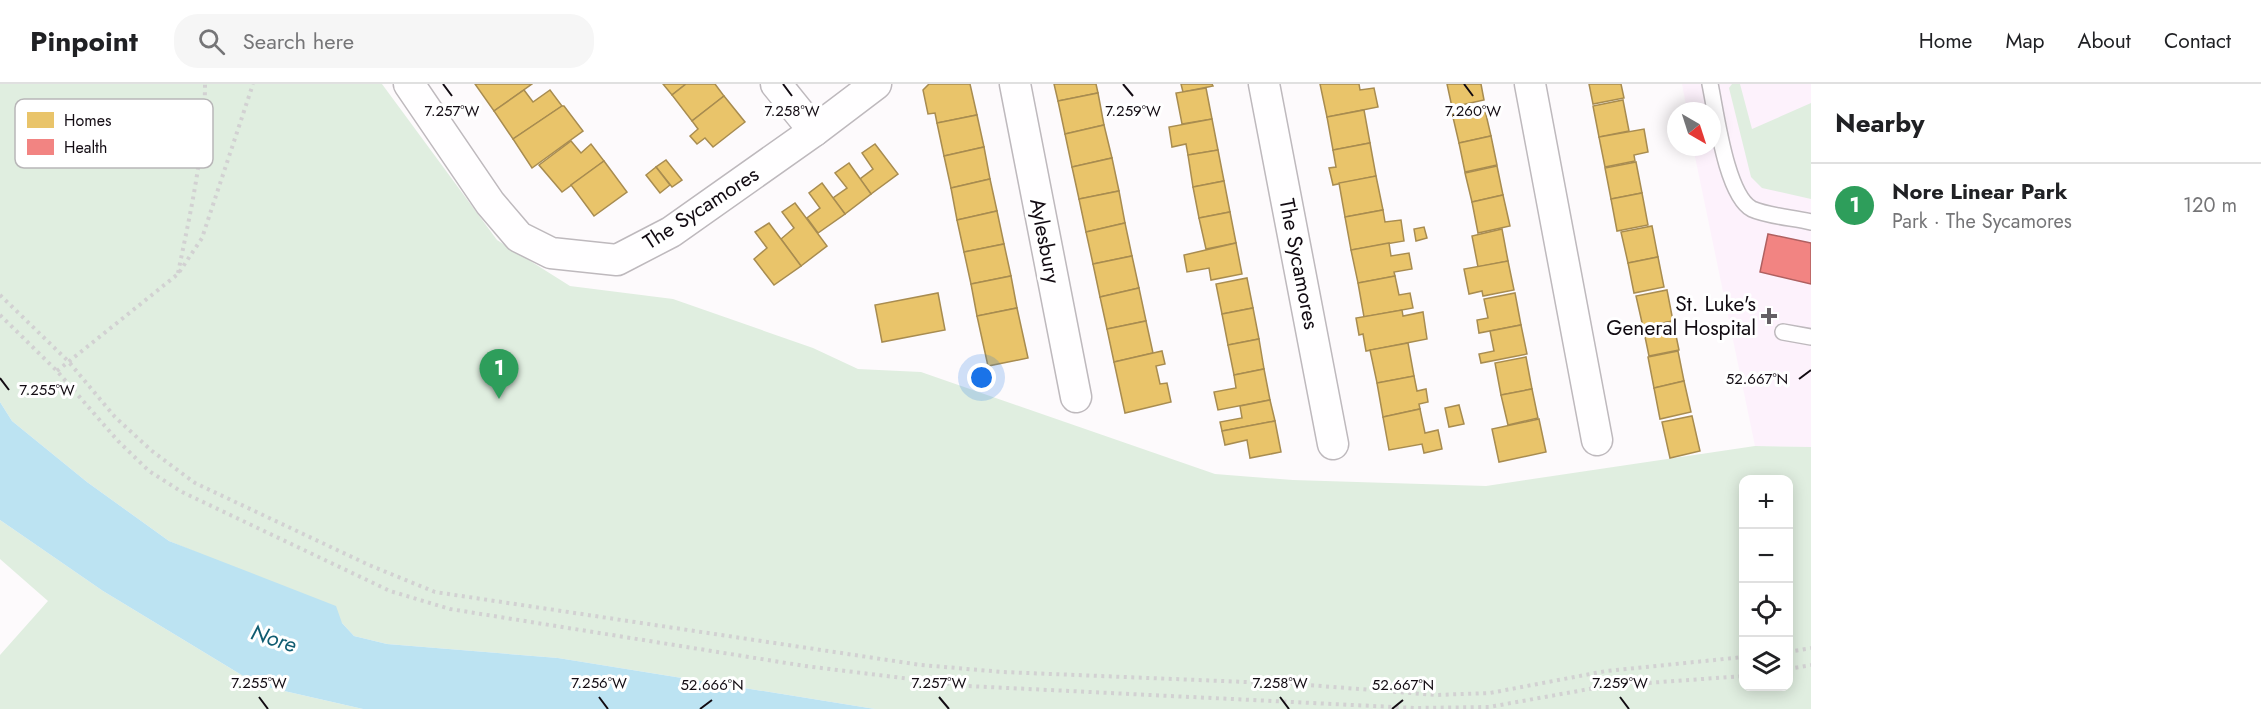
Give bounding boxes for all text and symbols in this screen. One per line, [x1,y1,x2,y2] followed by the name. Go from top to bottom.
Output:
[174,14,594,68] search box
[30,21,138,62] text: Pinpoint
[195,25,228,58] icon: search
[243,25,354,57] text: Search here
[1919,26,1972,56] text: Home
[2005,26,2045,56] text: Map
[2078,26,2131,56] text: About
[2164,26,2231,56] text: Contact
[15,99,213,168] legend
[425,100,480,122] text: 7.257°W
[764,100,820,122] text: 7.258°W
[1105,100,1161,122] text: 7.259°W
[1445,100,1501,122] text: 7.260°W
[1667,102,1721,156] north arrow
[1835,104,1924,142] text: Nearby
[64,109,111,132] text: Homes
[64,136,107,159] text: Health
[637,159,765,257] street label: The Sycamores
[1892,175,2067,207] text: Nore Linear Park
[1849,191,1860,220] text: 1
[2183,191,2237,220] text: 120 m
[1022,196,1068,287] street label: Aylesbury
[1272,196,1326,332] street label: The Sycamores
[1892,207,2072,236] text: Park · The Sycamores
[1606,289,1756,343] place label: St. Luke's General Hospital
[1760,307,1778,325] marker: St. Luke's General Hospital
[480,350,518,399] pin: 1
[967,363,996,392] your location
[1726,368,1788,390] text: 52.667°N
[19,379,75,401] text: 7.255°W
[1739,475,1793,691] map controls
[1739,475,1793,529] button: +
[1739,529,1793,583] button: −
[1739,583,1793,637] button: locate
[247,616,301,660] water label: Nore
[1739,637,1793,691] button: layers
[231,672,287,694] text: 7.255°W
[571,672,627,694] text: 7.256°W
[912,672,967,694] text: 7.257°W
[1252,672,1308,694] text: 7.258°W
[1592,672,1648,694] text: 7.259°W
[680,674,744,696] text: 52.666°N
[1372,674,1434,696] text: 52.667°N

